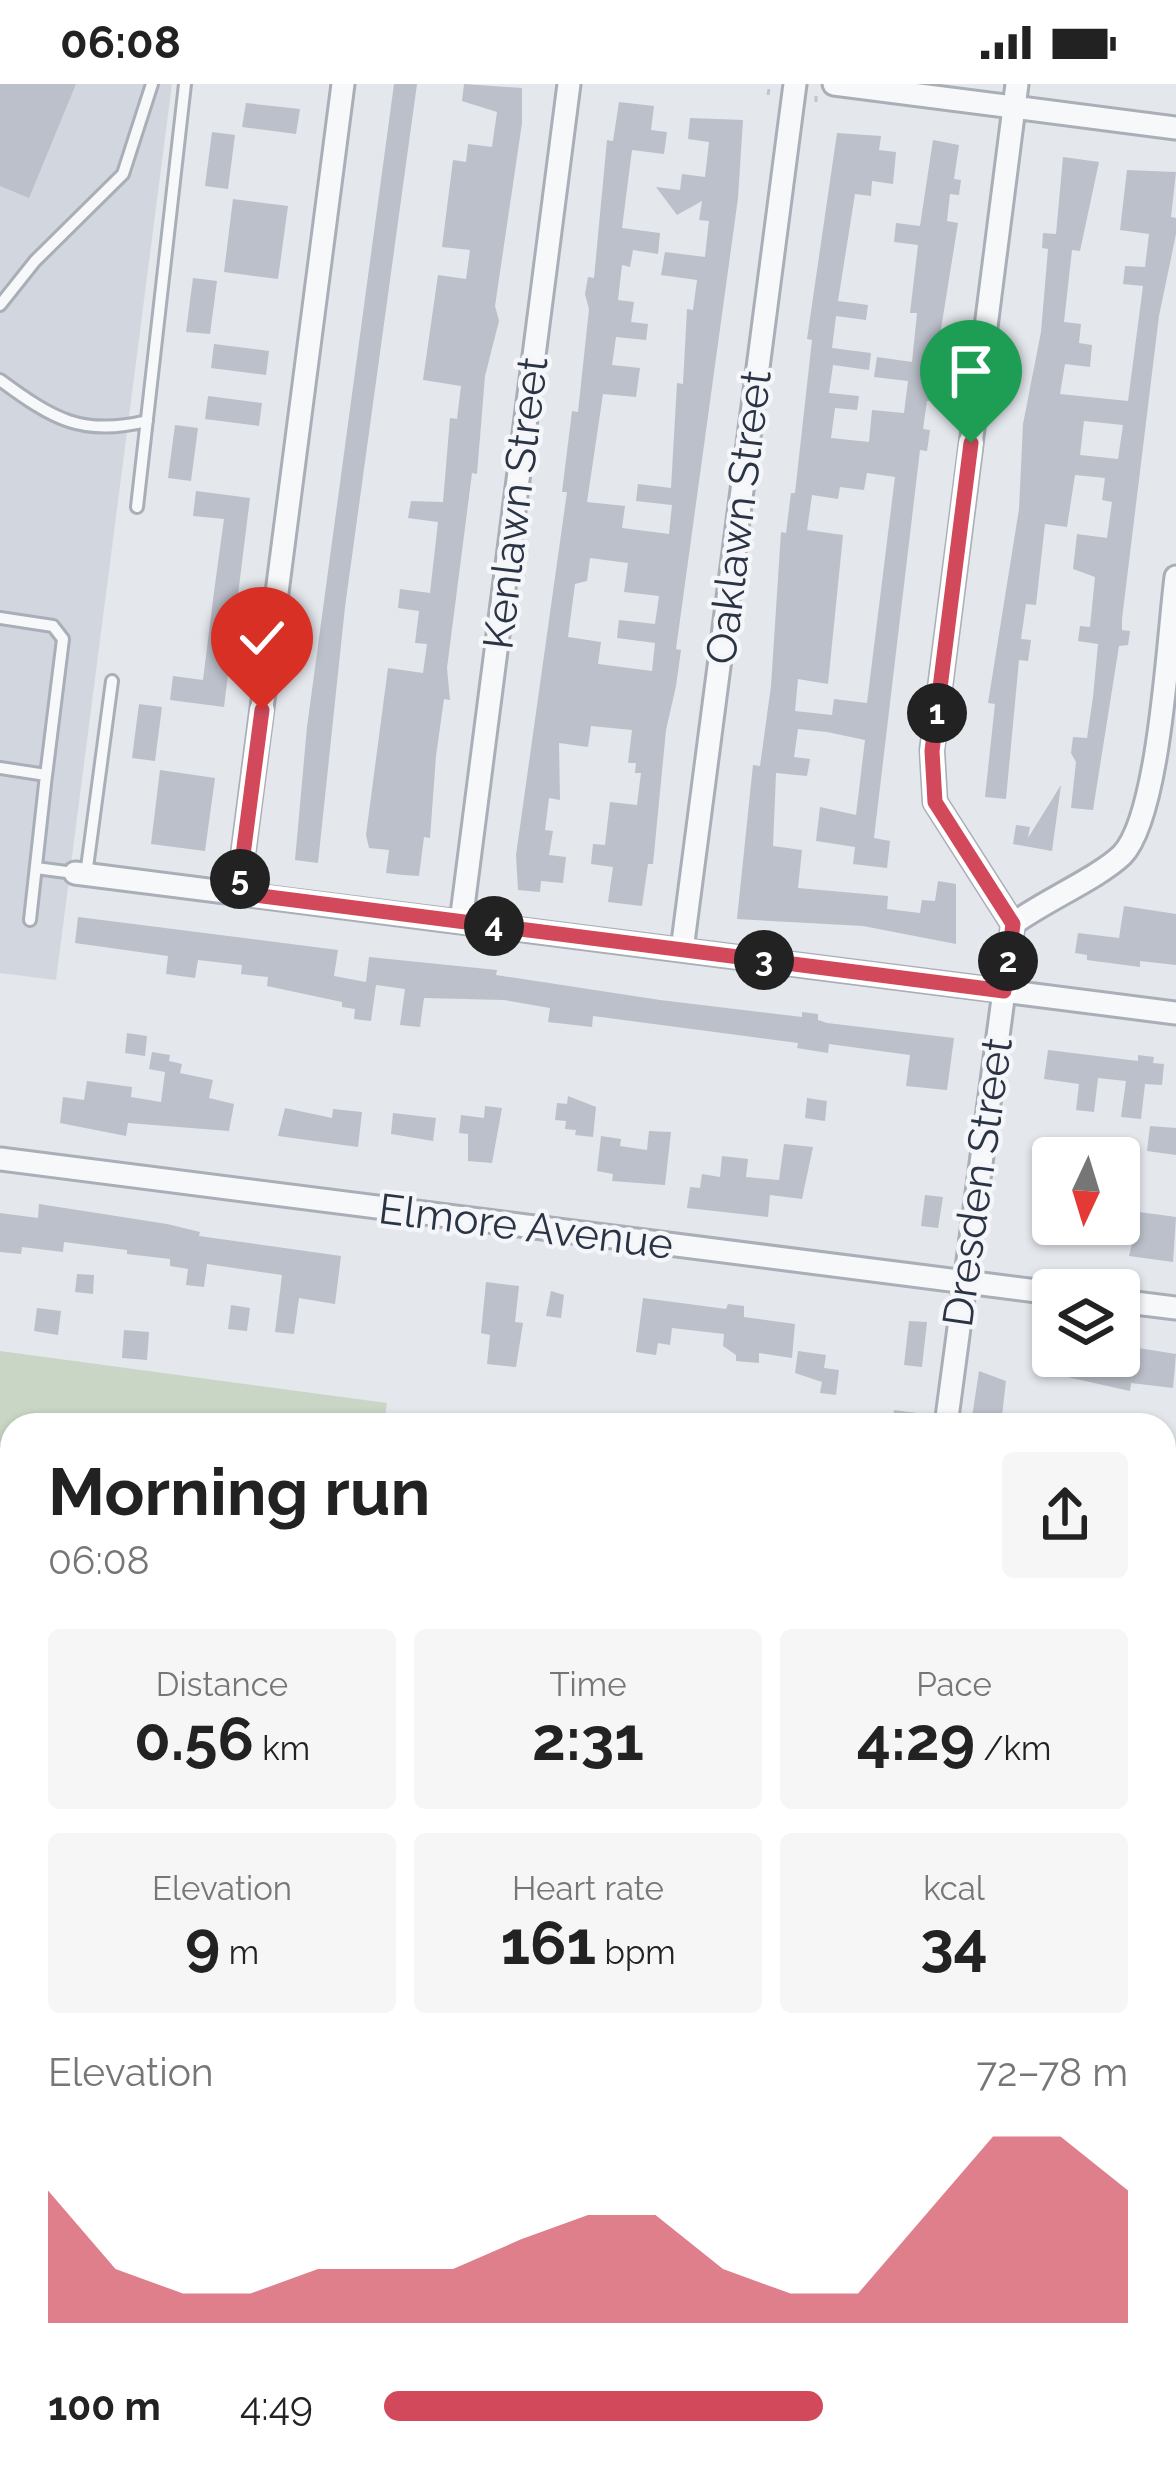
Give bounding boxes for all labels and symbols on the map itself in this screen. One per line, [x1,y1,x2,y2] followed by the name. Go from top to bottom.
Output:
[920,320,1022,443] pin
[473,354,558,652] street label: Kenlawn Street
[696,367,781,667] street label: Oaklawn Street
[211,587,313,710] pin
[907,683,967,743] pin: 1
[210,849,270,909] pin: 5
[464,896,524,956] pin: 4
[734,930,794,990] pin: 3
[978,931,1038,991] pin: 2
[933,1034,1022,1330] street label: Dresden Street
[1032,1137,1140,1245] north arrow
[376,1184,676,1269] street label: Elmore Avenue

